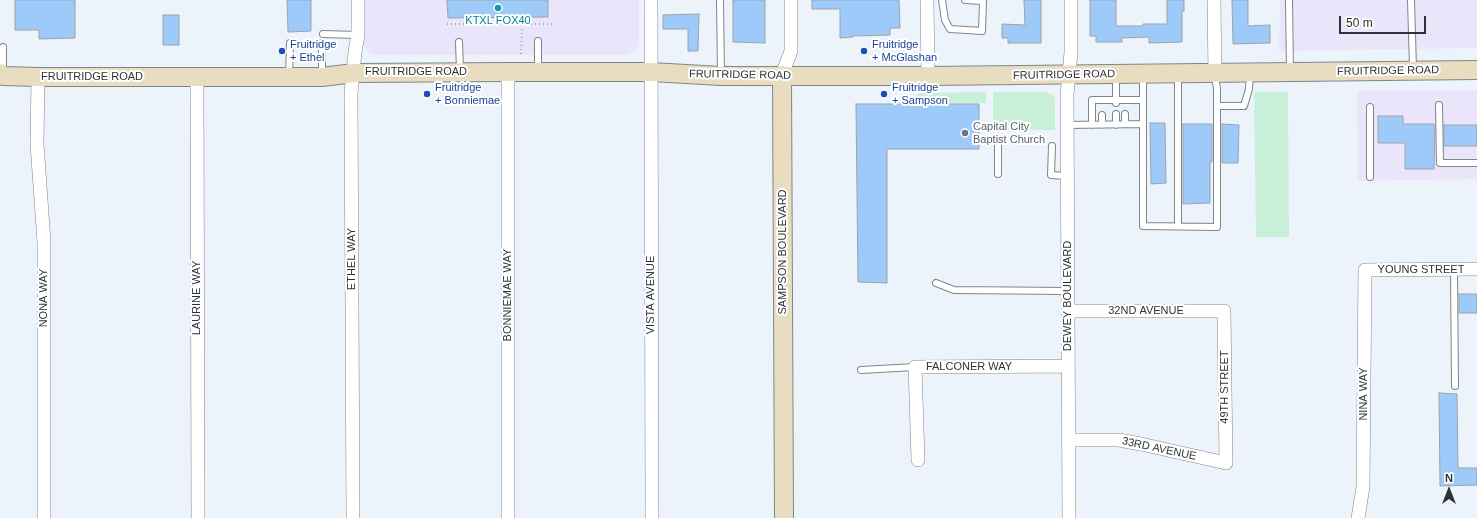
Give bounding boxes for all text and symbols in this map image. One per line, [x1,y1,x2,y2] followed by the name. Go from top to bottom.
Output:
[493,3,503,13] marker: KTXL FOX40
[1341,8,1428,34] scale bar
[465,14,531,28] place label: KTXL FOX40
[1346,16,1373,30] text: 50 m
[290,38,336,64] place label: Fruitridge + Ethel
[872,38,937,64] place label: Fruitridge + McGlashan
[277,46,287,56] marker: Fruitridge + Ethel
[859,46,869,56] marker: Fruitridge + McGlashan
[1337,64,1439,78] street label: FRUITRIDGE ROAD
[365,65,467,79] street label: FRUITRIDGE ROAD
[689,68,791,82] street label: FRUITRIDGE ROAD
[1013,68,1115,82] street label: FRUITRIDGE ROAD
[41,70,143,84] street label: FRUITRIDGE ROAD
[435,81,500,107] place label: Fruitridge + Bonniemae
[892,81,948,107] place label: Fruitridge + Sampson
[422,89,432,99] marker: Fruitridge + Bonniemae
[879,89,889,99] marker: Fruitridge + Sampson
[973,120,1045,146] place label: Capital City Baptist Church
[960,128,970,138] marker: Capital City Baptist Church
[776,189,790,315] street label: SAMPSON BOULEVARD
[345,228,359,290] street label: ETHEL WAY
[1061,241,1075,351] street label: DEWEY BOULEVARD
[501,249,515,341] street label: BONNIEMAE WAY
[644,256,658,334] street label: VISTA AVENUE
[190,261,204,335] street label: LAURINE WAY
[1378,263,1464,277] street label: YOUNG STREET
[37,269,51,327] street label: NONA WAY
[1108,304,1184,318] street label: 32ND AVENUE
[1218,350,1232,424] street label: 49TH STREET
[926,360,1012,374] street label: FALCONER WAY
[1357,367,1371,421] street label: NINA WAY
[1121,435,1197,463] street label: 33RD AVENUE
[1429,470,1469,510] north arrow
[1445,472,1453,484] text: N

